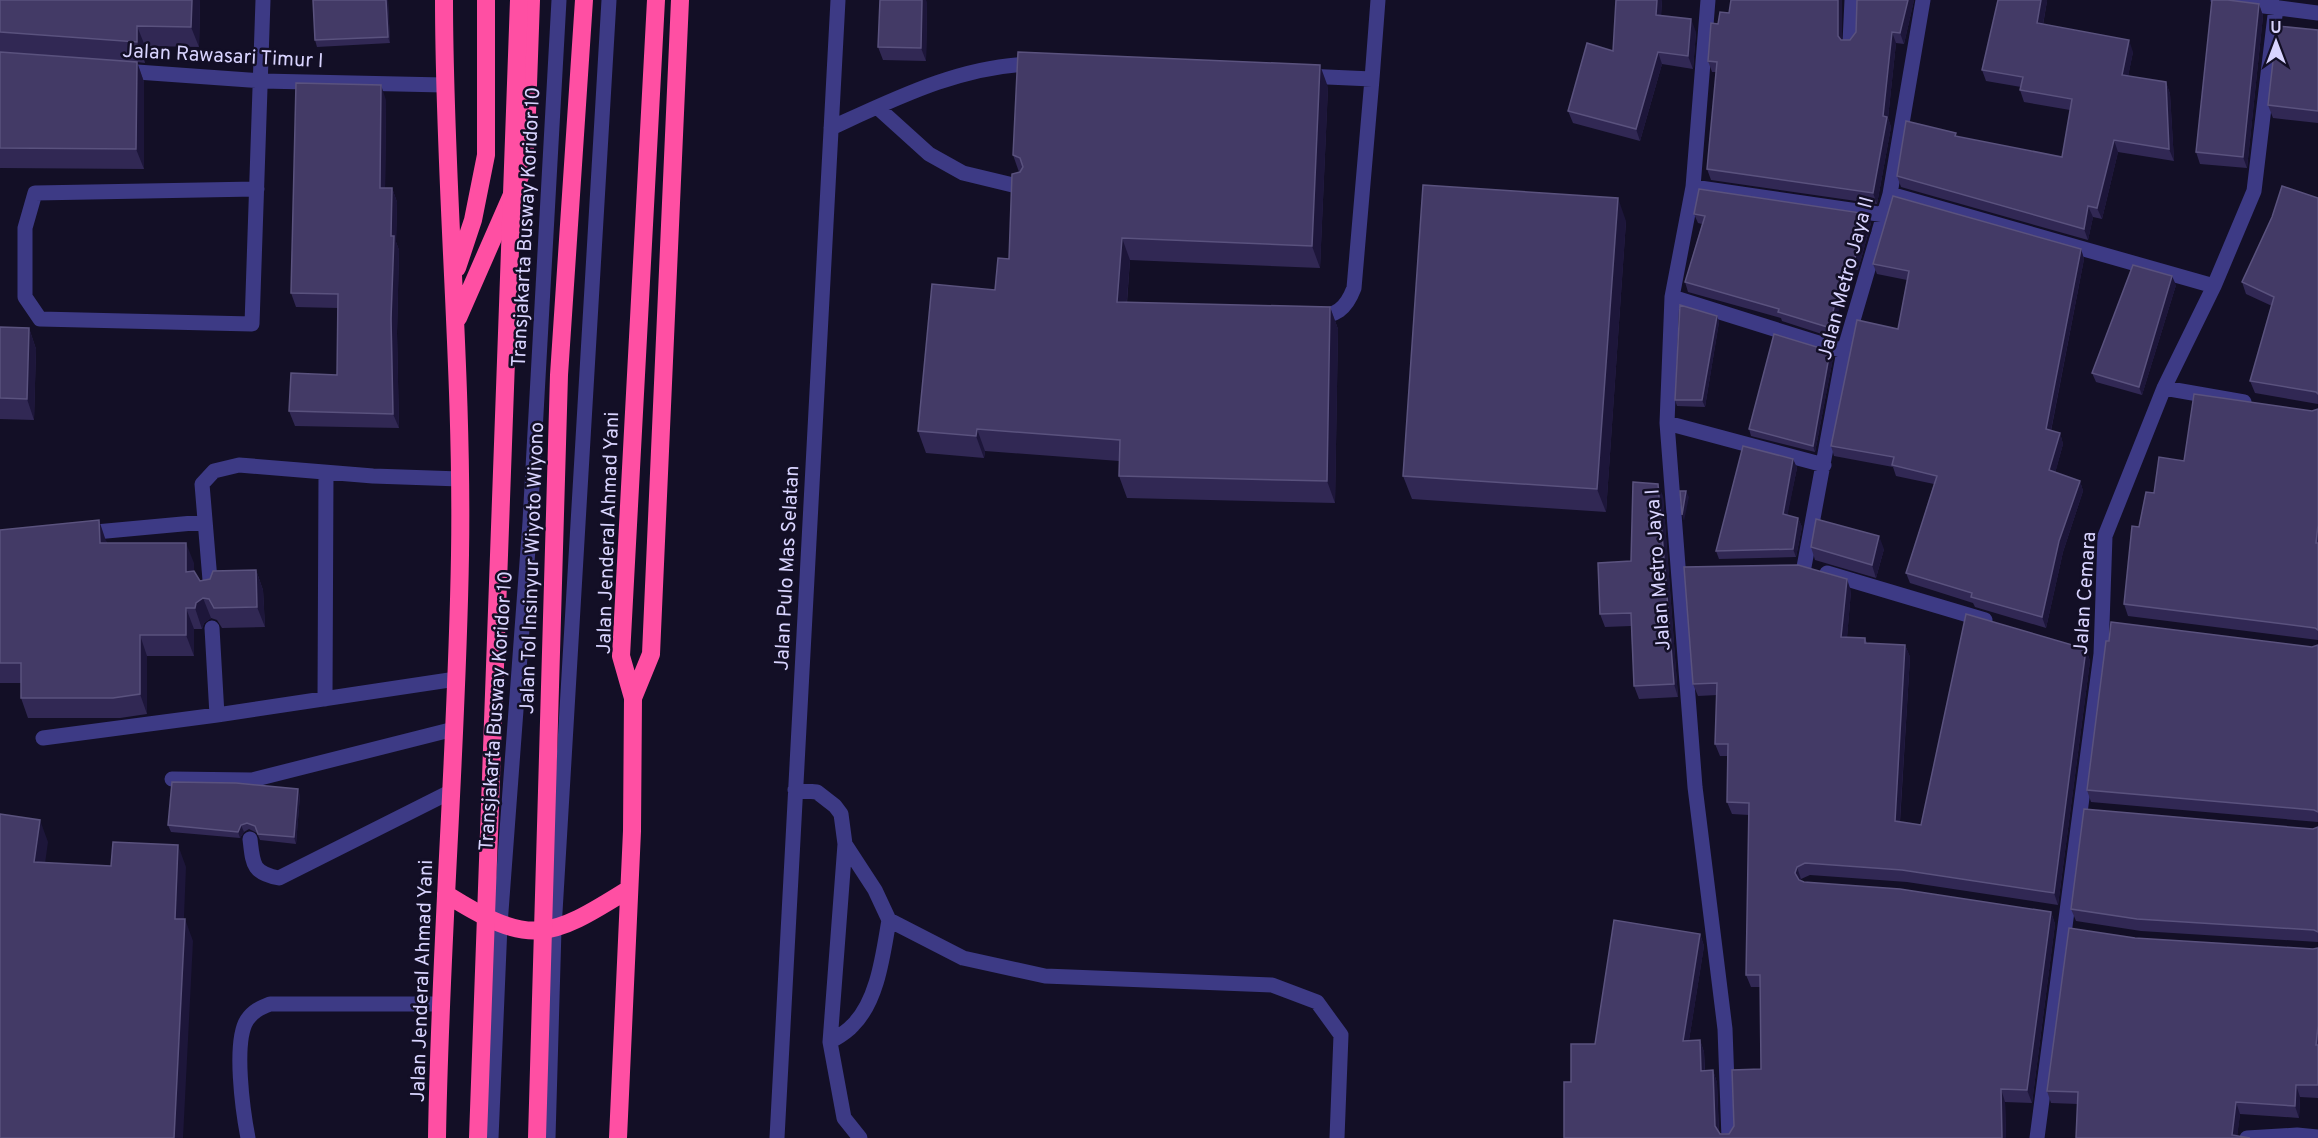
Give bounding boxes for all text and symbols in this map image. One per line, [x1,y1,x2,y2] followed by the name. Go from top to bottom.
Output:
[2246,12,2306,72] north arrow
[2270,19,2282,39] text: U
[122,39,324,75] street label: Jalan Rawasari Timur I
[507,86,547,368] street label: Transjakarta Busway Koridor 10
[1813,194,1881,363] street label: Jalan Metro Jaya II
[592,411,626,655] street label: Jalan Jenderal Ahmad Yani
[515,421,551,715] street label: Jalan Tol Insinyur Wiyoto Wiyono
[770,465,806,671] street label: Jalan Pulo Mas Selatan
[1640,488,1678,652] street label: Jalan Metro Jaya I
[2069,531,2103,655] street label: Jalan Cemara
[474,570,520,852] street label: Transjakarta Busway Koridor 10
[406,859,440,1103] street label: Jalan Jenderal Ahmad Yani

